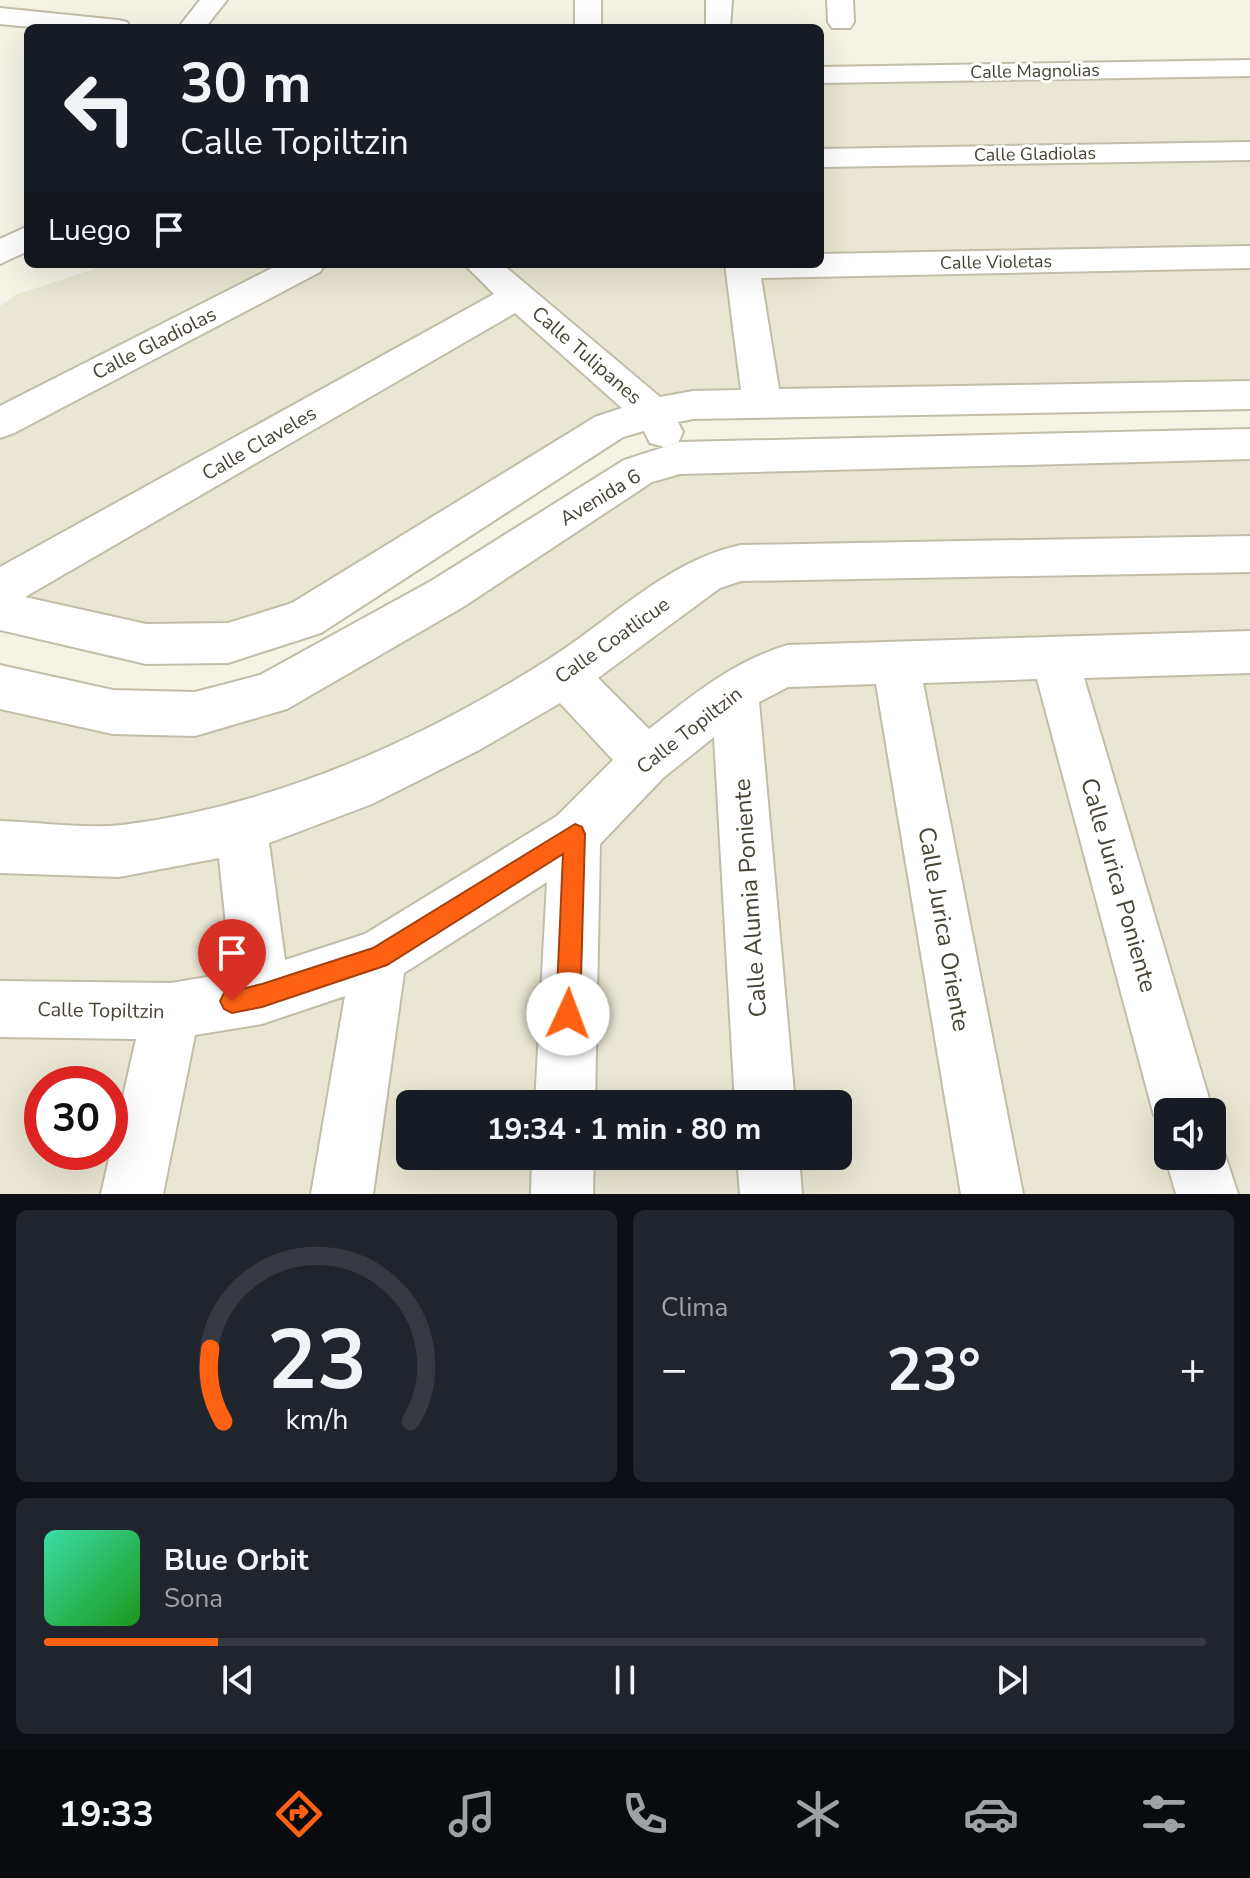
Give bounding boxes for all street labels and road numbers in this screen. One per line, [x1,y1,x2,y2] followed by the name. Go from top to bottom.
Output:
[970,58,1100,84] street label: Calle Magnolias
[974,141,1096,167] street label: Calle Gladiolas
[940,249,1052,275] street label: Calle Violetas
[526,300,647,411] street label: Calle Tulipanes
[88,301,221,386] street label: Calle Gladiolas
[197,400,321,487] street label: Calle Claveles
[555,463,646,532] street label: Avenida 6
[549,591,675,690] street label: Calle Coatlicue
[631,681,748,780] street label: Calle Topiltzin
[1073,774,1165,996] street label: Calle Jurica Poniente
[726,778,774,1018] street label: Calle Alumia Poniente
[910,824,978,1034] street label: Calle Jurica Oriente
[37,996,165,1025] street label: Calle Topiltzin

